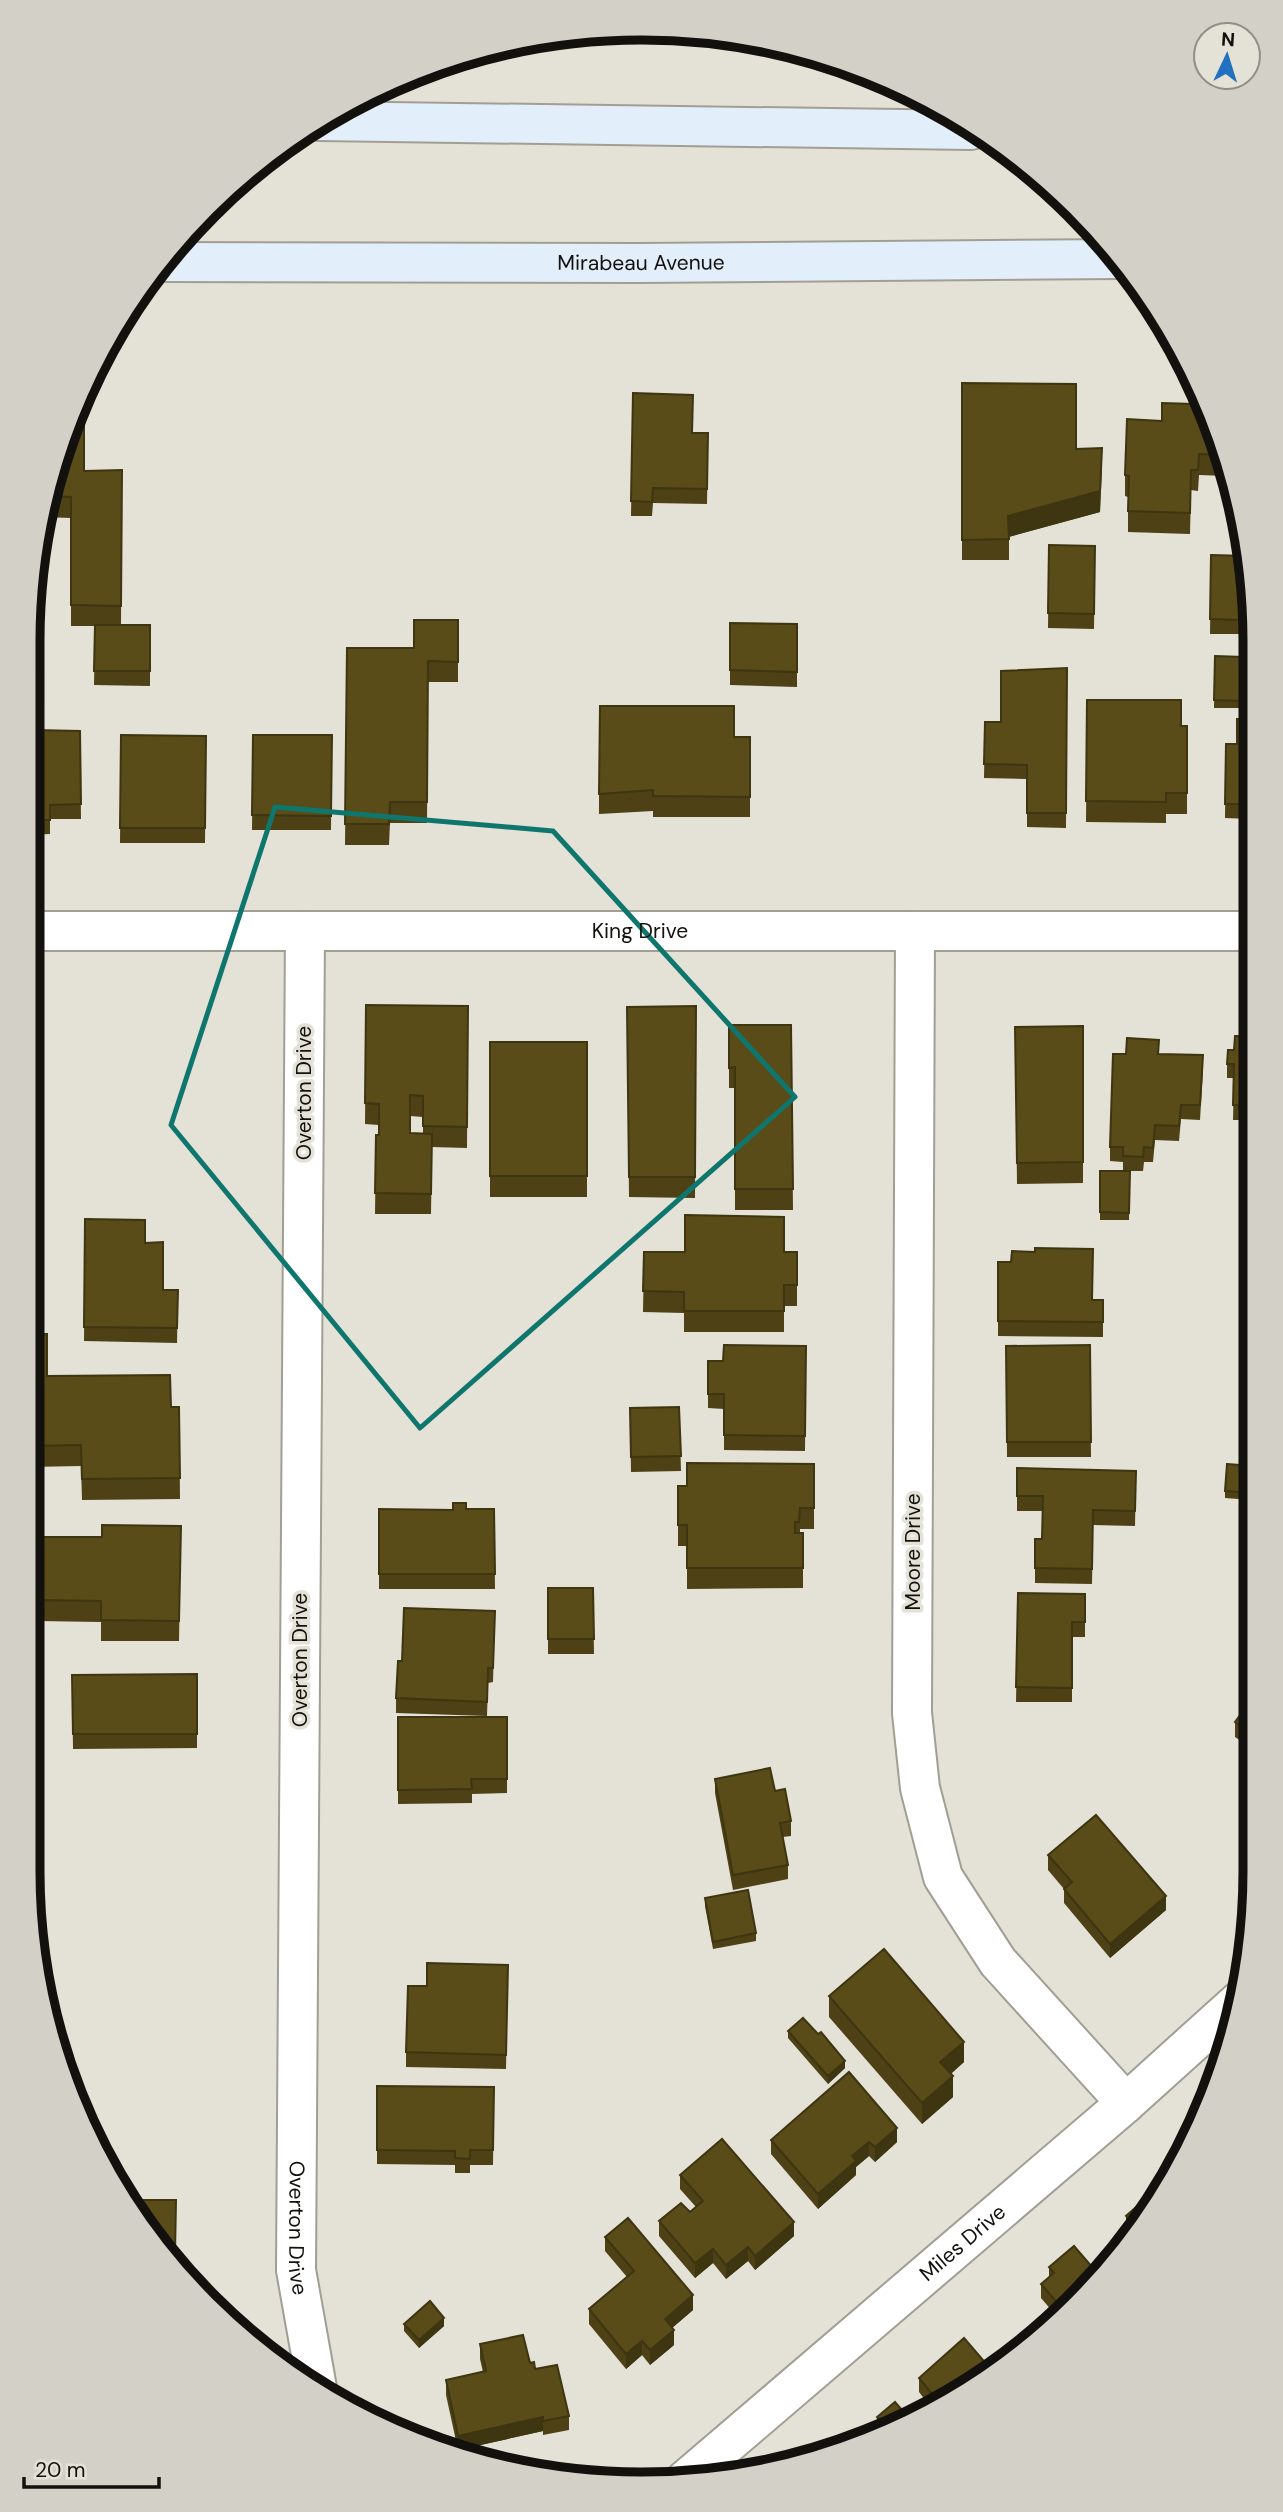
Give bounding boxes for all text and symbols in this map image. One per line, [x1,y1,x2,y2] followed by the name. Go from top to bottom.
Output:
[1192,21,1262,91] north arrow
[1220,27,1236,52] text: N
[557,248,725,277] street label: Mirabeau Avenue
[592,917,688,945] street label: King Drive
[290,1026,318,1160] street label: Overton Drive
[899,1493,927,1611] street label: Moore Drive
[286,1593,314,1727] street label: Overton Drive
[282,2161,314,2297] street label: Overton Drive
[914,2198,1012,2288] street label: Miles Drive
[24,2446,159,2490] scale bar
[35,2456,86,2484] text: 20 m

